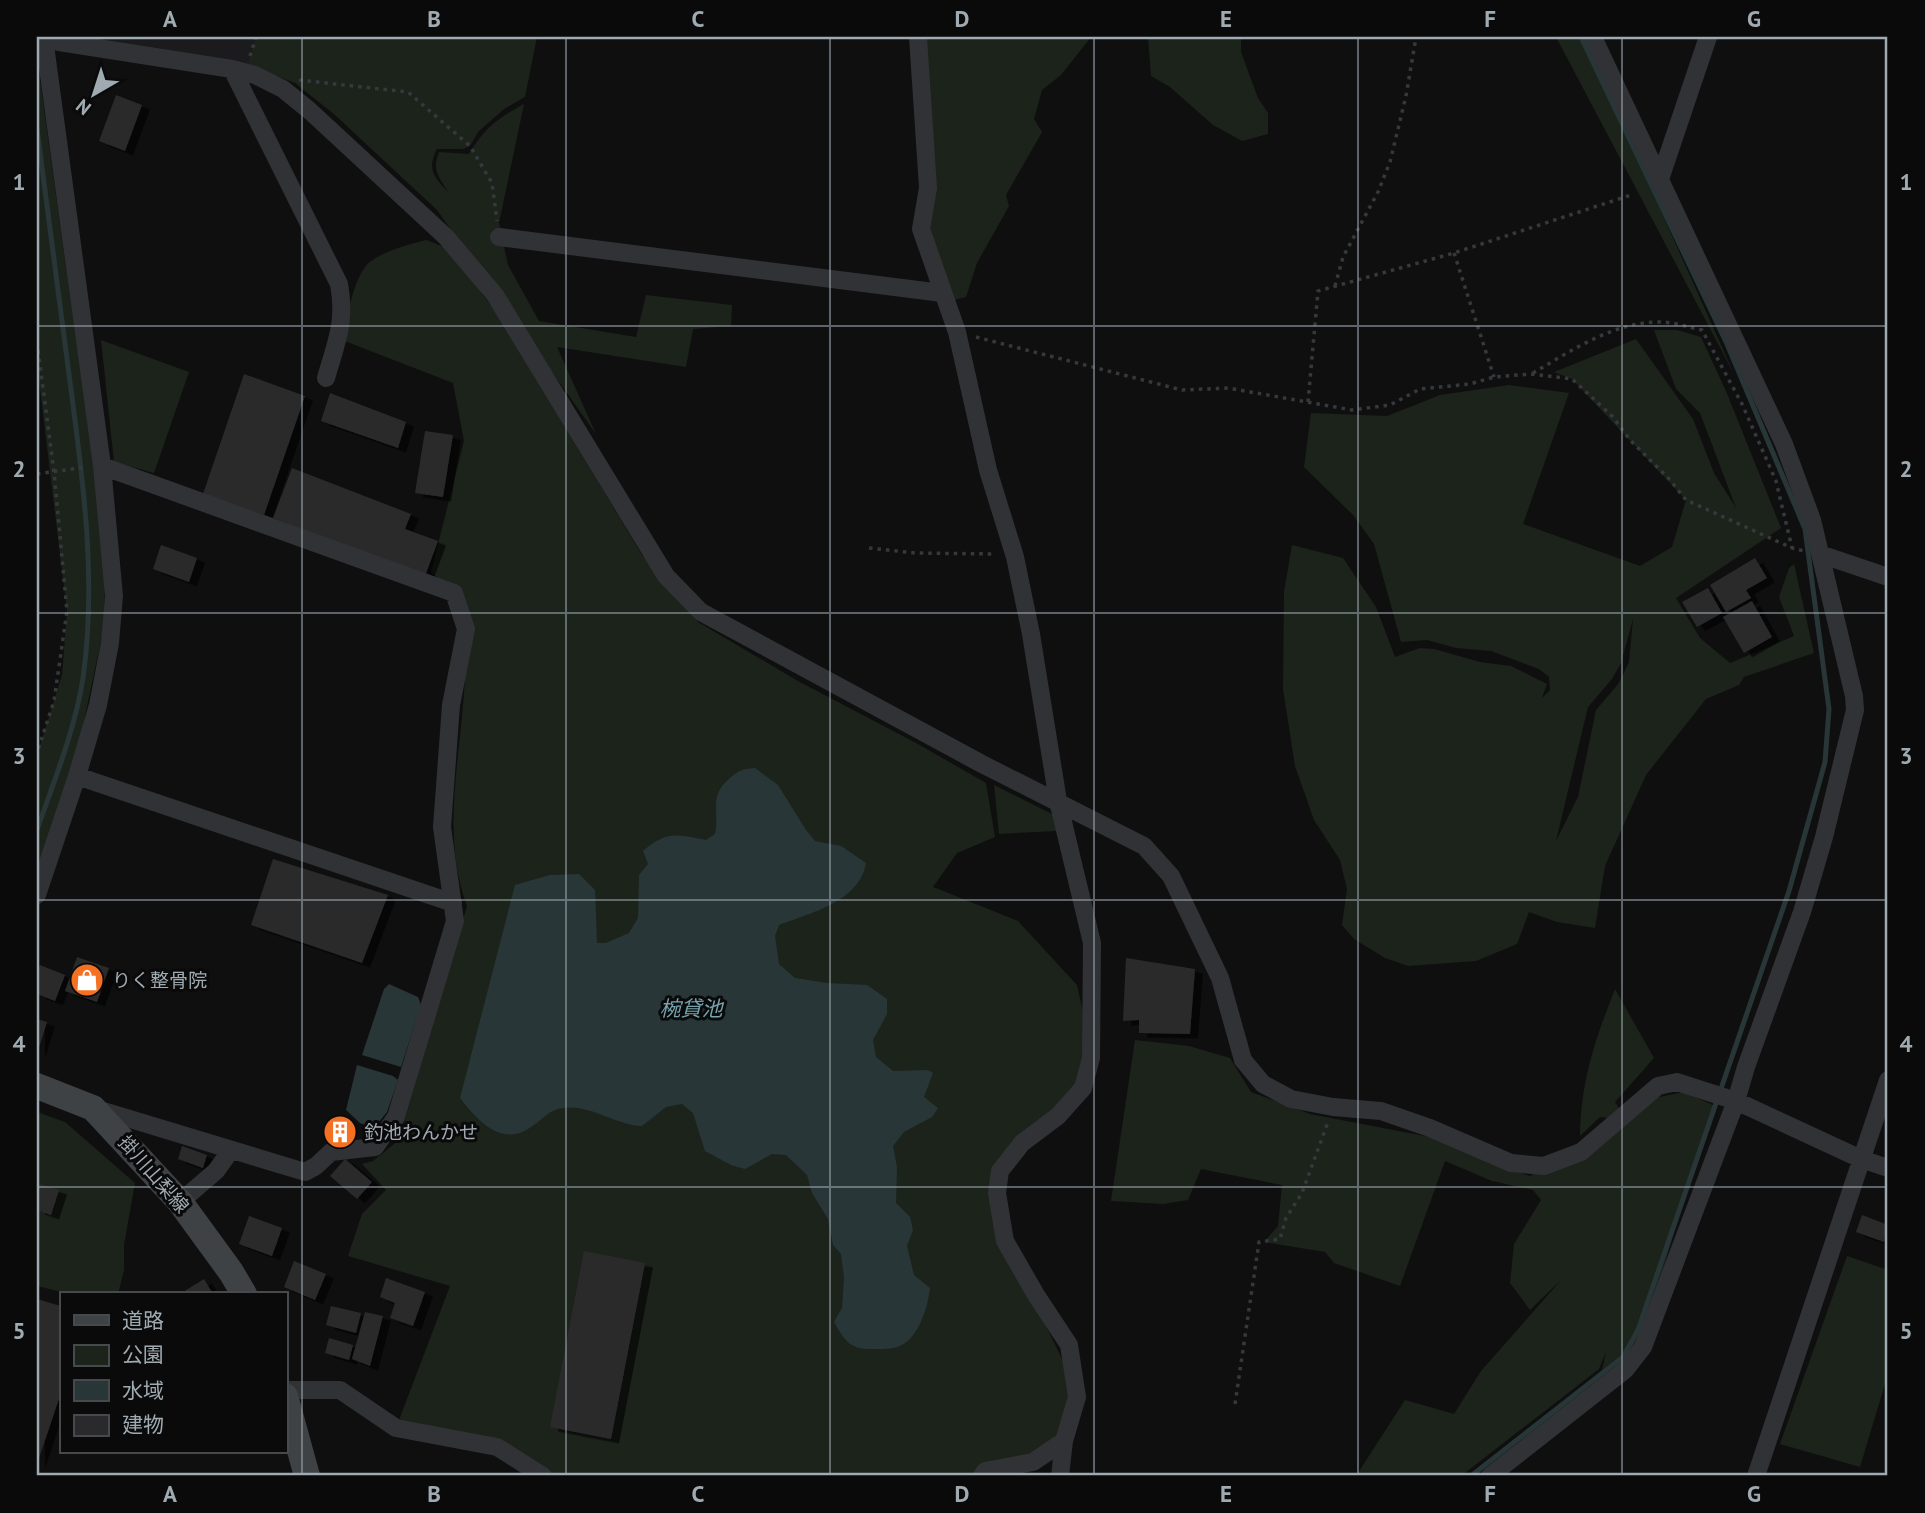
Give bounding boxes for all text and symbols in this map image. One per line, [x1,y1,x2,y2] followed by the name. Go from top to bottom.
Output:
[163,4,177,33] text: A
[427,4,441,33] text: B
[692,4,705,33] text: C
[955,4,969,33] text: D
[1220,4,1232,33] text: E
[1484,4,1496,33] text: F
[1747,4,1761,33] text: G
[60,60,130,130] north arrow
[71,94,96,120] text: N
[12,167,26,196] text: 1
[1899,167,1913,196] text: 1
[12,454,26,483] text: 2
[1899,454,1913,483] text: 2
[12,741,26,770] text: 3
[1899,741,1913,770] text: 3
[68,961,106,999] shop icon: りく整骨院
[112,968,207,992] place label: りく整骨院
[660,995,724,1022] water label: 椀貸池
[12,1029,26,1058] text: 4
[1899,1029,1913,1058] text: 4
[321,1113,359,1151] building icon: 釣池わんかせ
[364,1120,478,1144] place label: 釣池わんかせ
[114,1130,194,1218] street label: 掛川山梨線
[60,1292,287,1454] legend
[122,1307,164,1334] text: 道路
[12,1316,26,1345] text: 5
[1899,1316,1913,1345] text: 5
[122,1341,164,1368] text: 公園
[122,1377,164,1404] text: 水域
[122,1411,164,1438] text: 建物
[163,1479,177,1508] text: A
[427,1479,441,1508] text: B
[692,1479,705,1508] text: C
[955,1479,969,1508] text: D
[1220,1479,1232,1508] text: E
[1484,1479,1496,1508] text: F
[1747,1479,1761,1508] text: G

